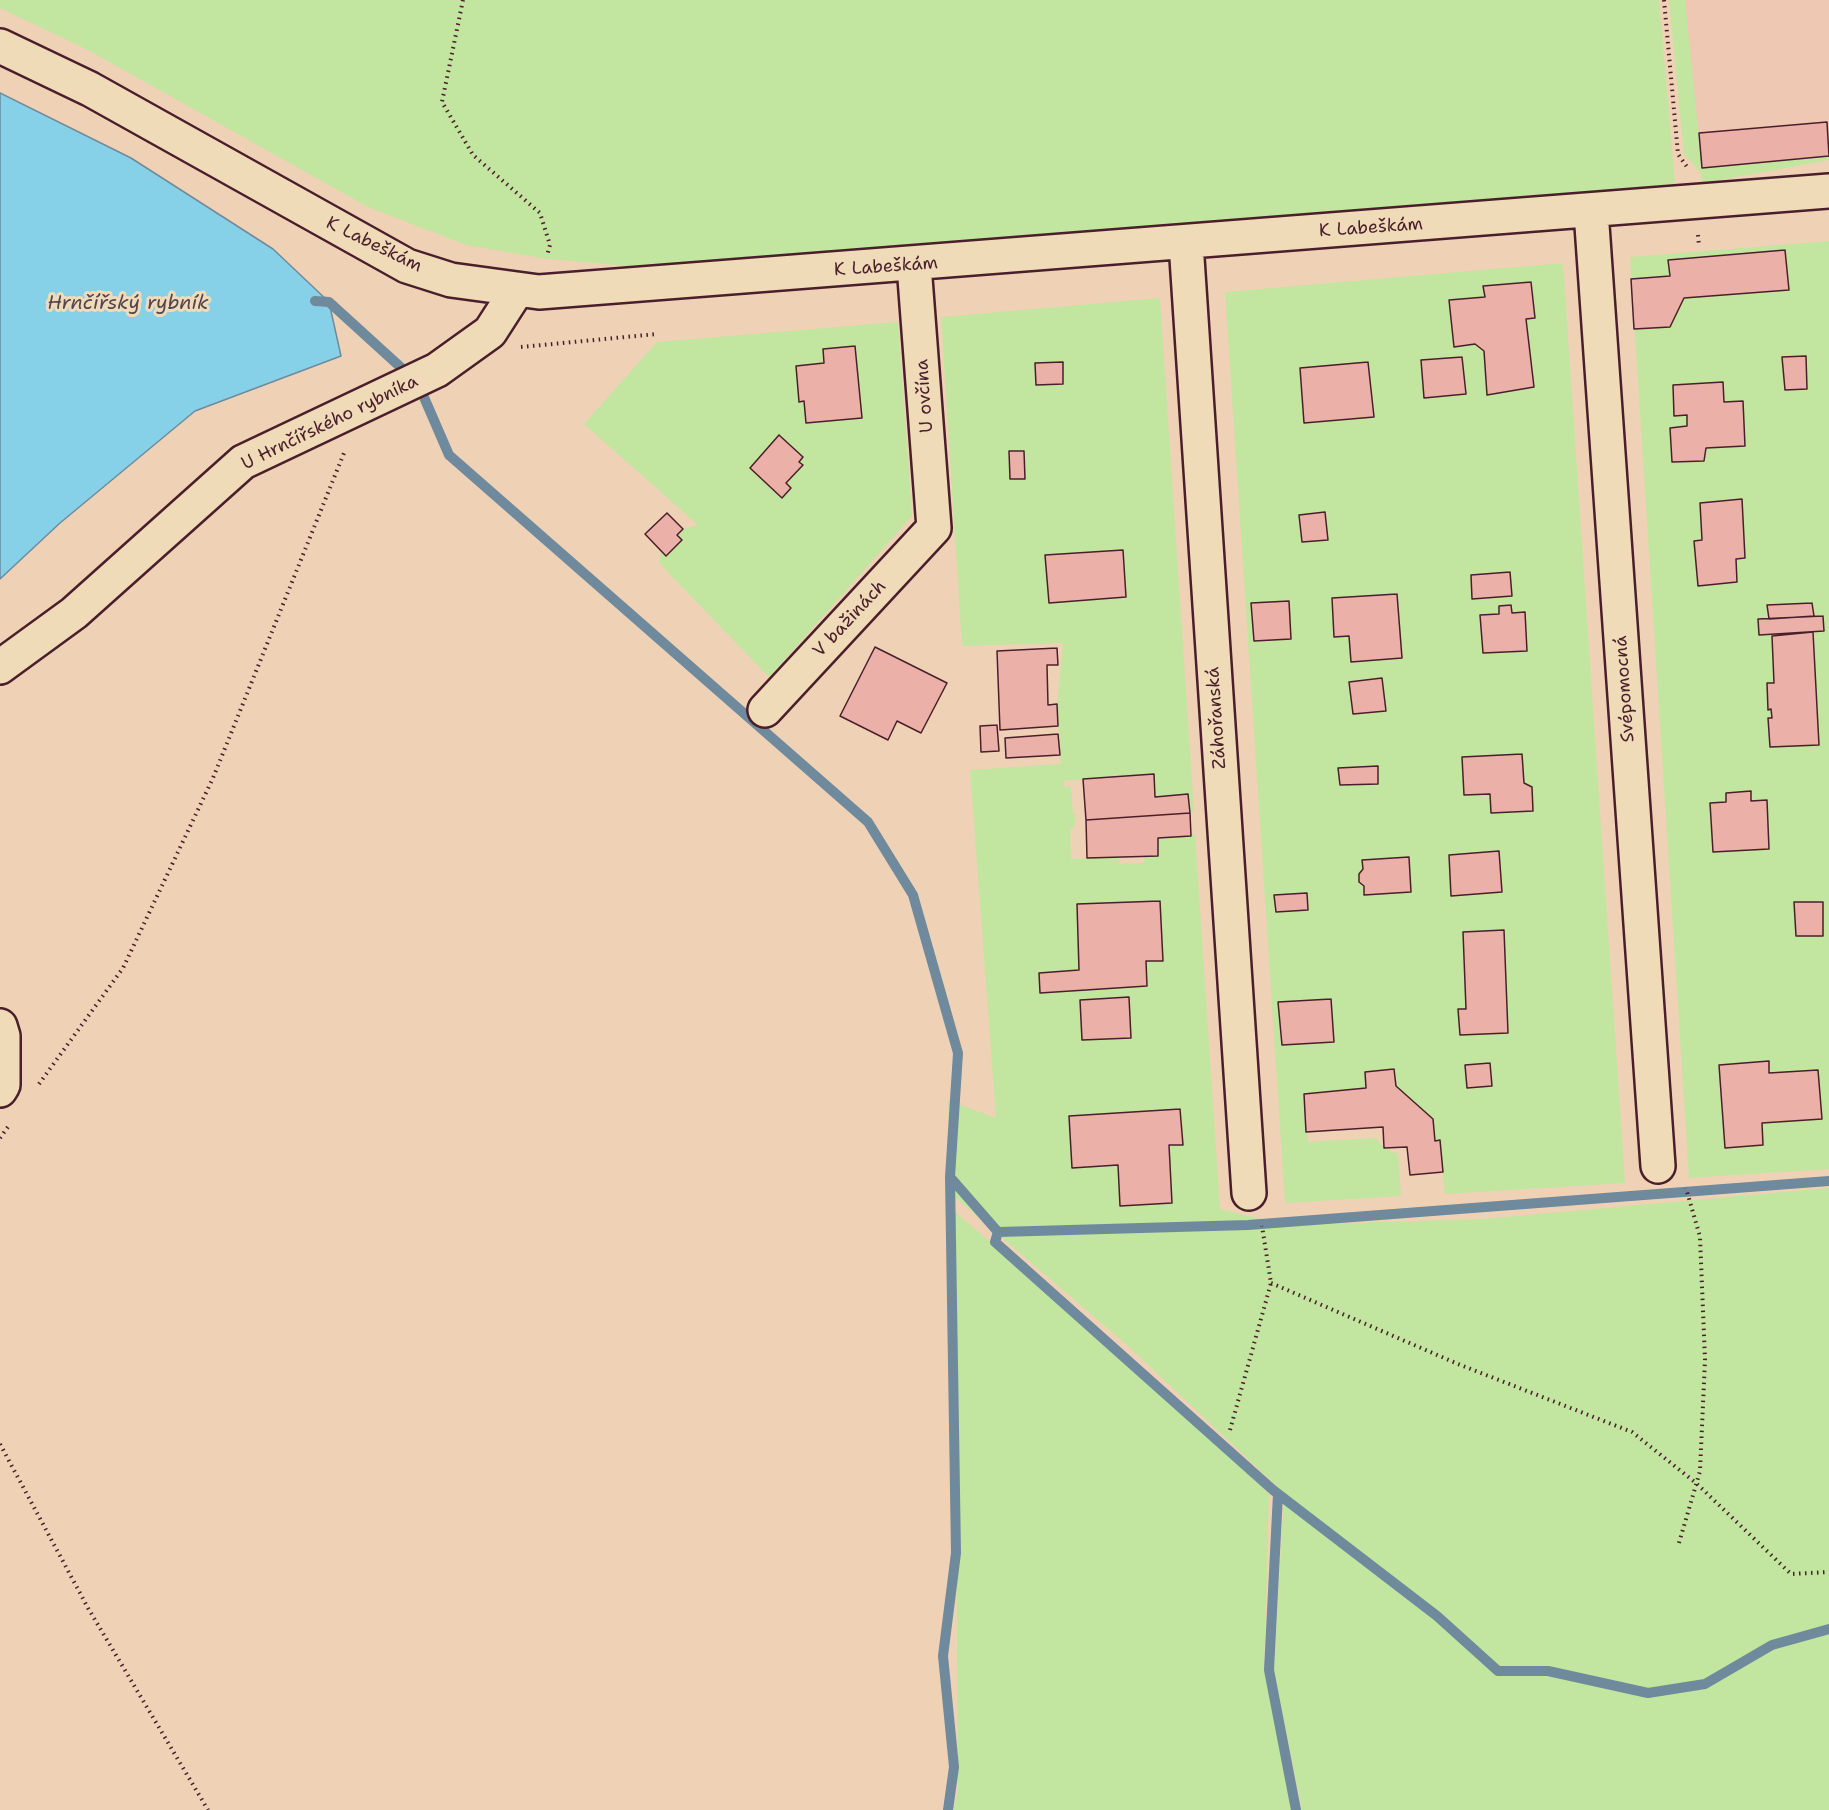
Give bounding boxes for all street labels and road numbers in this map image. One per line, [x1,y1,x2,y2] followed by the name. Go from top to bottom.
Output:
[322,212,426,278] street label: K Labeškám
[1318,214,1424,242] street label: K Labeškám
[833,253,939,281] street label: K Labeškám
[912,358,938,434] street label: U ovčína
[238,371,422,475] street label: U Hrnčířského rybníka
[809,576,891,662] street label: V bažinách
[1611,635,1639,743] street label: Svépomocná
[1203,666,1231,770] street label: Záhořanská

